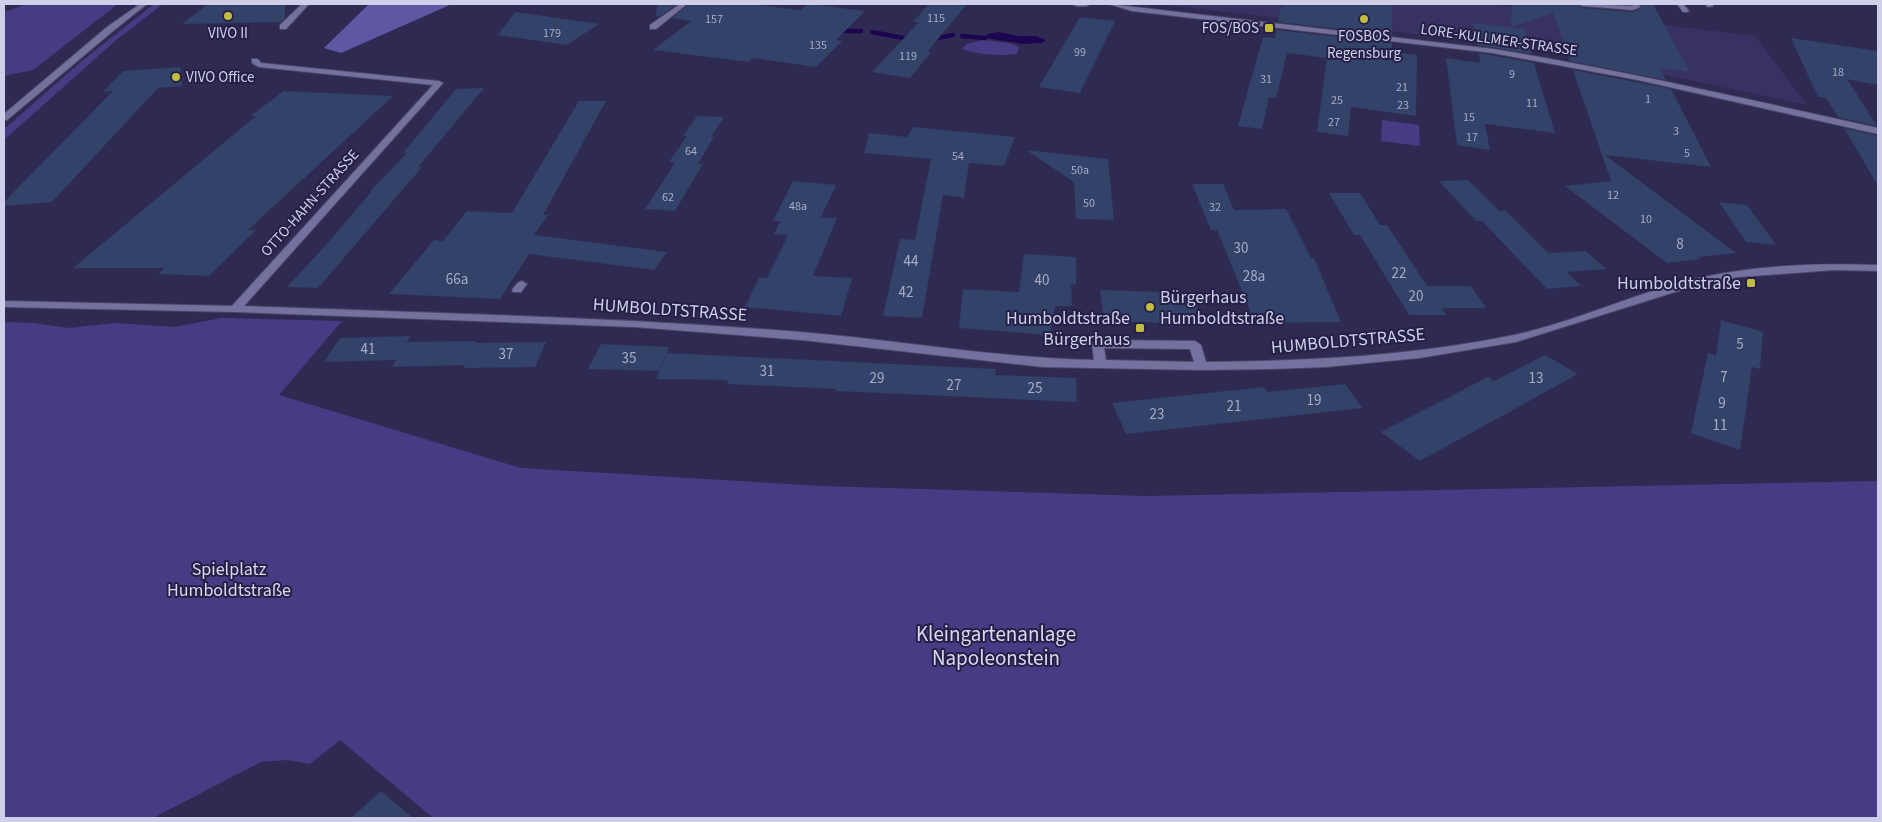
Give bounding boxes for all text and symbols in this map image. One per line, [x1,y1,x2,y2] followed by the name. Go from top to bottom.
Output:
[222,10,234,22] marker: VIVO II
[927,10,945,27] house number: 115
[705,11,723,28] house number: 157
[1358,13,1370,25] marker: FOSBOS Regensburg
[1202,18,1259,39] place label: FOS/BOS
[1419,19,1579,61] street label: LORE-KULLMER-STRASSE
[1263,22,1275,34] marker: FOS/BOS
[208,23,248,44] place label: VIVO II
[543,25,561,42] house number: 179
[1327,26,1401,64] place label: FOSBOS Regensburg
[809,37,827,54] house number: 135
[1074,44,1086,61] house number: 99
[899,48,917,65] house number: 119
[1832,64,1844,81] house number: 18
[1509,66,1515,83] house number: 9
[186,67,254,88] place label: VIVO Office
[170,71,182,83] marker: VIVO Office
[1260,71,1272,88] house number: 31
[1396,79,1408,96] house number: 21
[1645,91,1651,108] house number: 1
[1331,92,1343,109] house number: 25
[1526,95,1538,112] house number: 11
[1397,97,1409,114] house number: 23
[1463,109,1475,126] house number: 15
[1328,114,1340,131] house number: 27
[1673,123,1679,140] house number: 3
[1466,129,1478,146] house number: 17
[685,143,697,160] house number: 64
[256,145,364,261] street label: OTTO-HAHN-STRASSE
[1684,145,1690,162] house number: 5
[952,148,964,165] house number: 54
[1071,162,1089,179] house number: 50a
[1607,187,1619,204] house number: 12
[662,189,674,206] house number: 62
[1083,195,1095,212] house number: 50
[789,198,807,215] house number: 48a
[1209,199,1221,216] house number: 32
[1640,211,1652,228] house number: 10
[1676,234,1684,255] house number: 8
[1234,238,1248,259] house number: 30
[904,251,919,272] house number: 44
[1392,263,1406,284] house number: 22
[1243,266,1265,287] house number: 28a
[446,269,468,290] house number: 66a
[1035,270,1049,291] house number: 40
[1617,271,1741,296] place label: Humboldtstraße
[1745,277,1757,289] marker: Humboldtstraße
[899,282,913,303] house number: 42
[1160,285,1284,331] place label: Bürgerhaus Humboldtstraße
[1409,286,1423,307] house number: 20
[592,292,748,328] street label: HUMBOLDTSTRASSE
[1144,301,1156,313] marker: Bürgerhaus Humboldtstraße
[1006,306,1130,352] place label: Humboldtstraße Bürgerhaus
[1134,322,1146,334] marker: Humboldtstraße Bürgerhaus
[1270,322,1426,360] street label: HUMBOLDTSTRASSE
[1736,334,1744,355] house number: 5
[361,339,375,360] house number: 41
[499,344,513,365] house number: 37
[622,348,636,369] house number: 35
[760,361,774,382] house number: 31
[1720,367,1728,388] house number: 7
[870,368,884,389] house number: 29
[1529,368,1543,389] house number: 13
[947,375,961,396] house number: 27
[1028,378,1042,399] house number: 25
[1307,390,1321,411] house number: 19
[1718,393,1726,414] house number: 9
[1227,396,1241,417] house number: 21
[1150,404,1164,425] house number: 23
[1713,415,1727,436] house number: 11
[167,557,291,603] park label: Spielplatz Humboldtstraße
[916,619,1076,673] park label: Kleingartenanlage Napoleonstein

